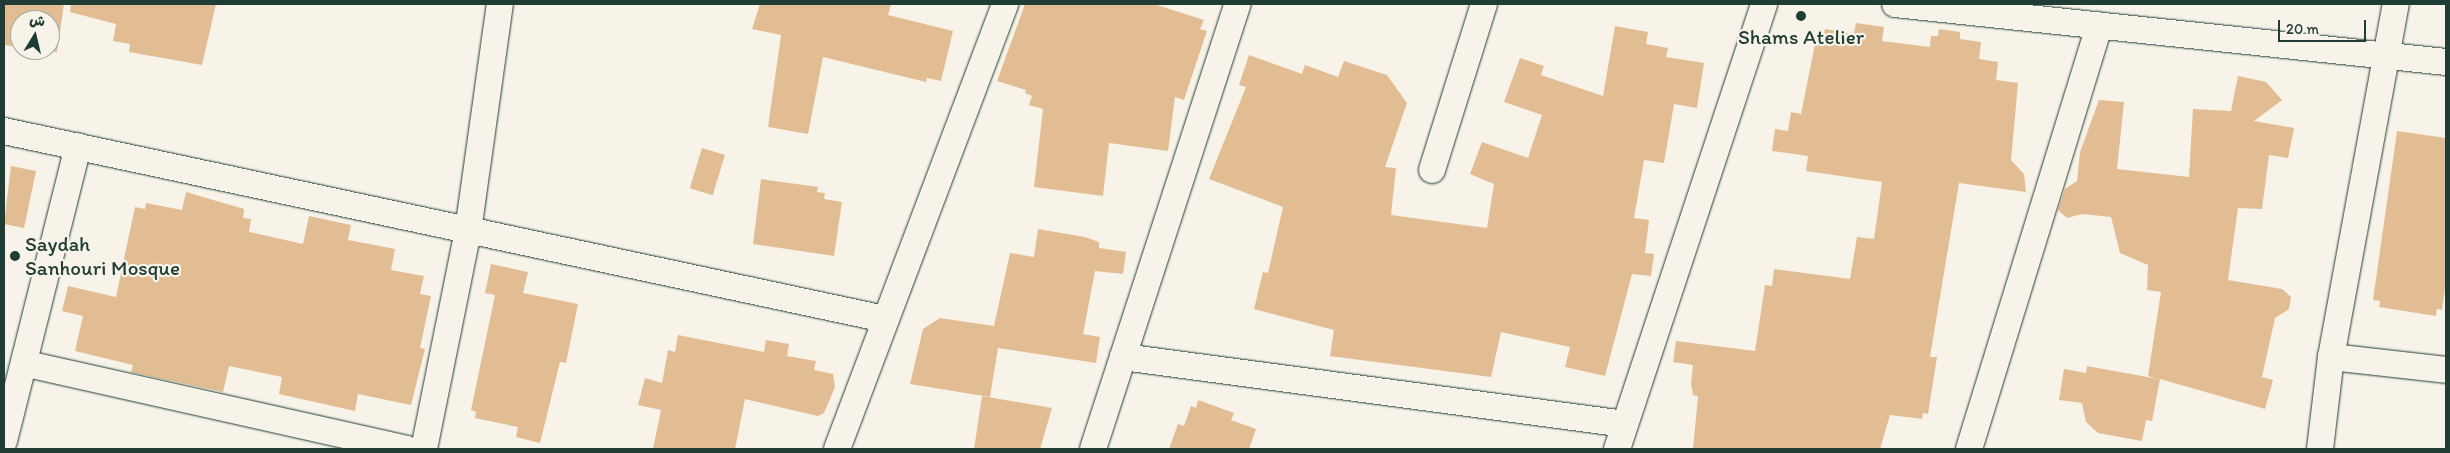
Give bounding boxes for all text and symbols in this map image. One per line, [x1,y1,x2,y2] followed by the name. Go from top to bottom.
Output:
[10,10,60,60] north arrow
[1795,10,1807,22] marker: Shams Atelier
[2280,10,2368,42] scale bar
[28,11,46,30] text: ش
[2286,20,2319,38] text: 20 m
[1738,24,1864,50] place label: Shams Atelier
[25,231,180,281] place label: Saydah Sanhouri Mosque
[9,250,21,262] marker: Saydah Sanhouri Mosque

